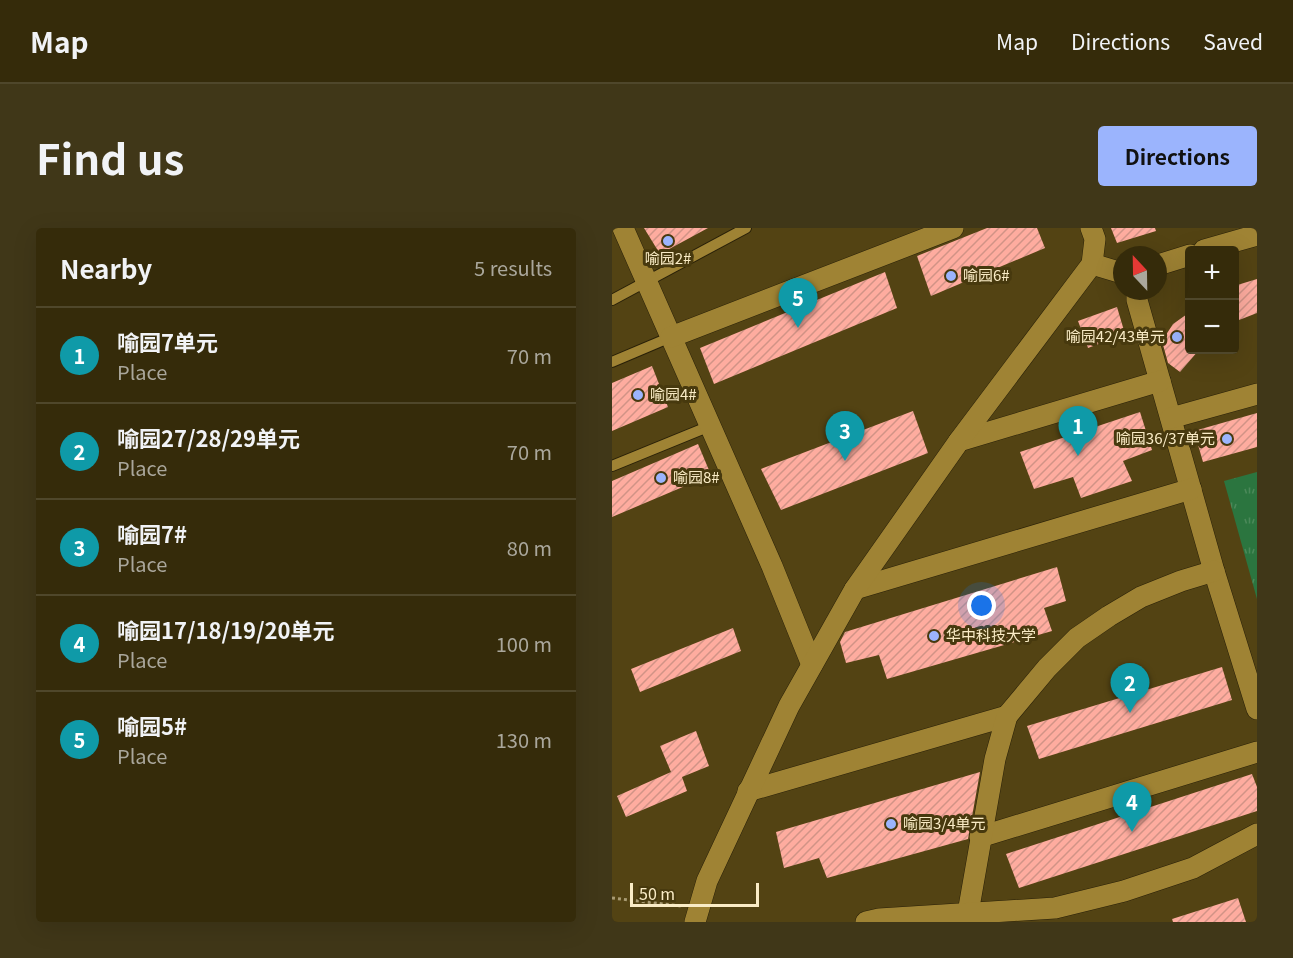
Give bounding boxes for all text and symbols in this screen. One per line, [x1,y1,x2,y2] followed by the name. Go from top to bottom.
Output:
[30,21,88,61] text: Map
[996,26,1038,56] text: Map
[1071,26,1170,56] text: Directions
[1203,26,1263,56] text: Saved
[36,126,184,187] text: Find us
[1098,126,1257,186] button: Directions
[661,234,675,248] marker: 喻园2#
[1113,246,1167,300] north arrow
[1185,246,1239,354] map controls
[1185,246,1239,300] button: +
[645,247,691,268] place label: 喻园2#
[60,249,152,286] text: Nearby
[474,253,552,282] text: 5 results
[963,264,1010,285] place label: 喻园6#
[944,269,958,283] marker: 喻园6#
[778,279,818,328] pin: 5
[1185,300,1239,354] button: −
[117,325,218,357] text: 喻园7单元
[1066,325,1165,346] place label: 喻园42/43单元
[1170,330,1184,344] marker: 喻园42/43单元
[74,341,85,370] text: 1
[507,341,552,370] text: 70 m
[117,357,167,386] text: Place
[650,383,697,404] place label: 喻园4#
[631,388,645,402] marker: 喻园4#
[1058,406,1098,456] pin: 1
[826,412,864,461] pin: 3
[117,421,300,453] text: 喻园27/28/29单元
[1116,427,1215,448] place label: 喻园36/37单元
[1220,432,1234,446] marker: 喻园36/37单元
[74,437,85,466] text: 2
[507,437,552,466] text: 70 m
[117,453,167,482] text: Place
[673,466,720,487] place label: 喻园8#
[654,471,668,485] marker: 喻园8#
[117,517,187,549] text: 喻园7#
[74,533,85,562] text: 3
[507,533,552,562] text: 80 m
[117,549,167,578] text: Place
[967,591,996,620] your location
[117,613,334,645] text: 喻园17/18/19/20单元
[946,624,1036,645] place label: 华中科技大学
[74,629,85,658] text: 4
[496,629,552,658] text: 100 m
[927,629,941,643] marker: 华中科技大学
[117,645,167,674] text: Place
[1110,664,1150,713] pin: 2
[117,709,187,741] text: 喻园5#
[74,725,85,754] text: 5
[496,725,552,754] text: 130 m
[117,741,167,770] text: Place
[1112,782,1152,832] pin: 4
[903,812,986,833] place label: 喻园3/4单元
[884,817,898,831] marker: 喻园3/4单元
[630,880,759,908] scale bar
[639,881,675,905] text: 50 m

